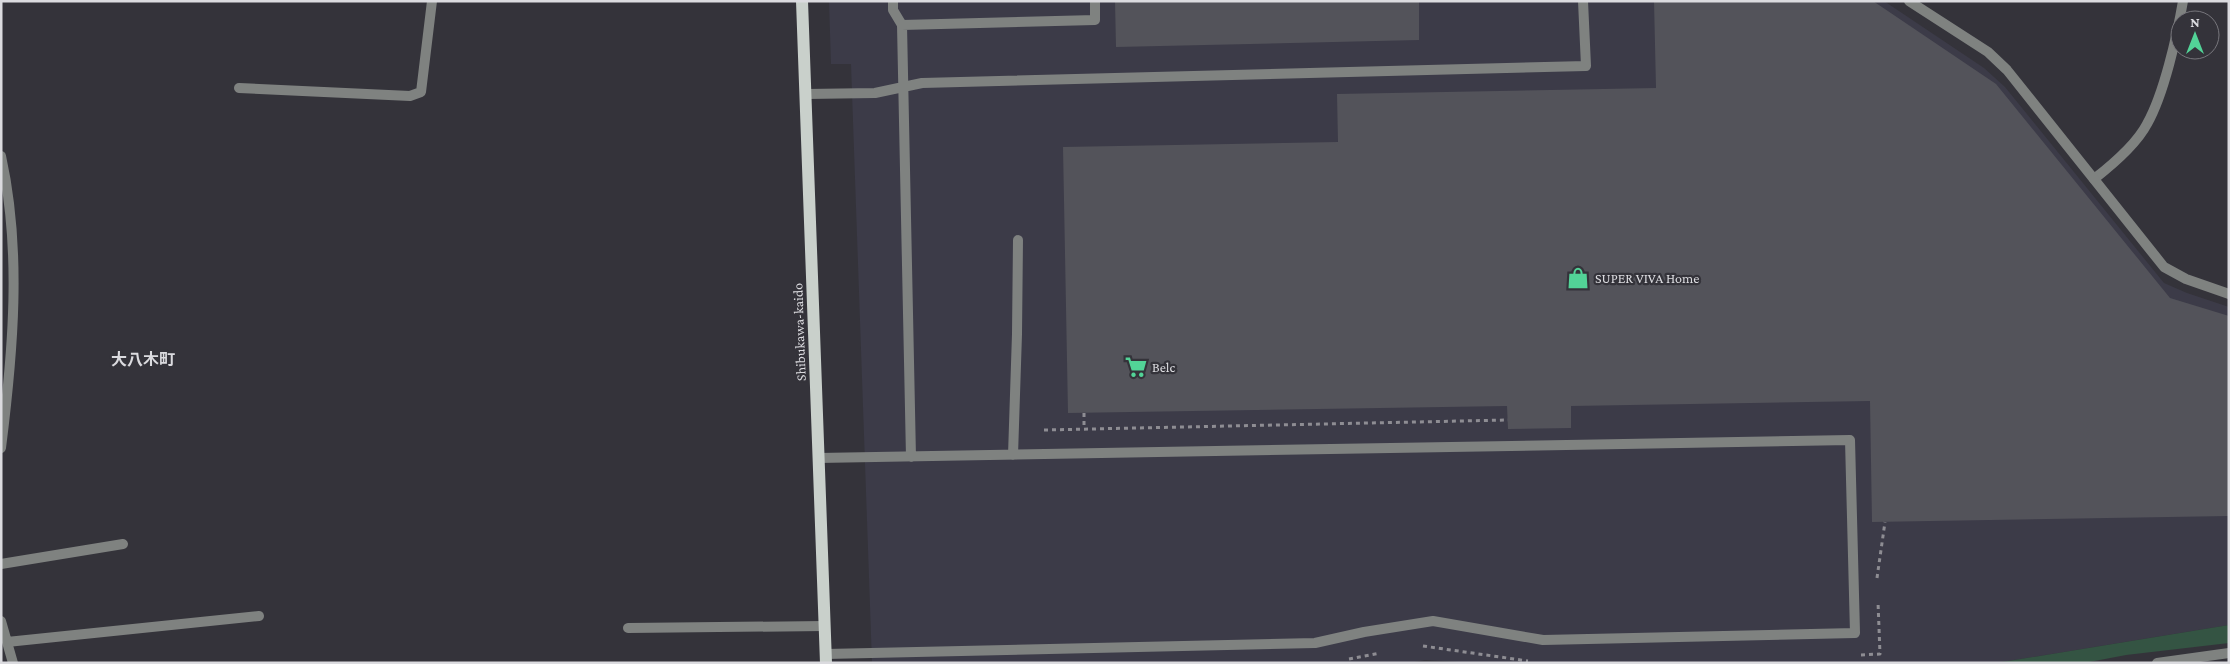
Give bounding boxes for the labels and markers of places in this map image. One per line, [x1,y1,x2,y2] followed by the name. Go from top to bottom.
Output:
[1565,265,1591,291] shop icon: SUPER VIVA Home
[1595,270,1699,286] place label: SUPER VIVA Home
[1123,354,1149,380] supermarket icon: Belc
[1152,359,1175,375] place label: Belc

